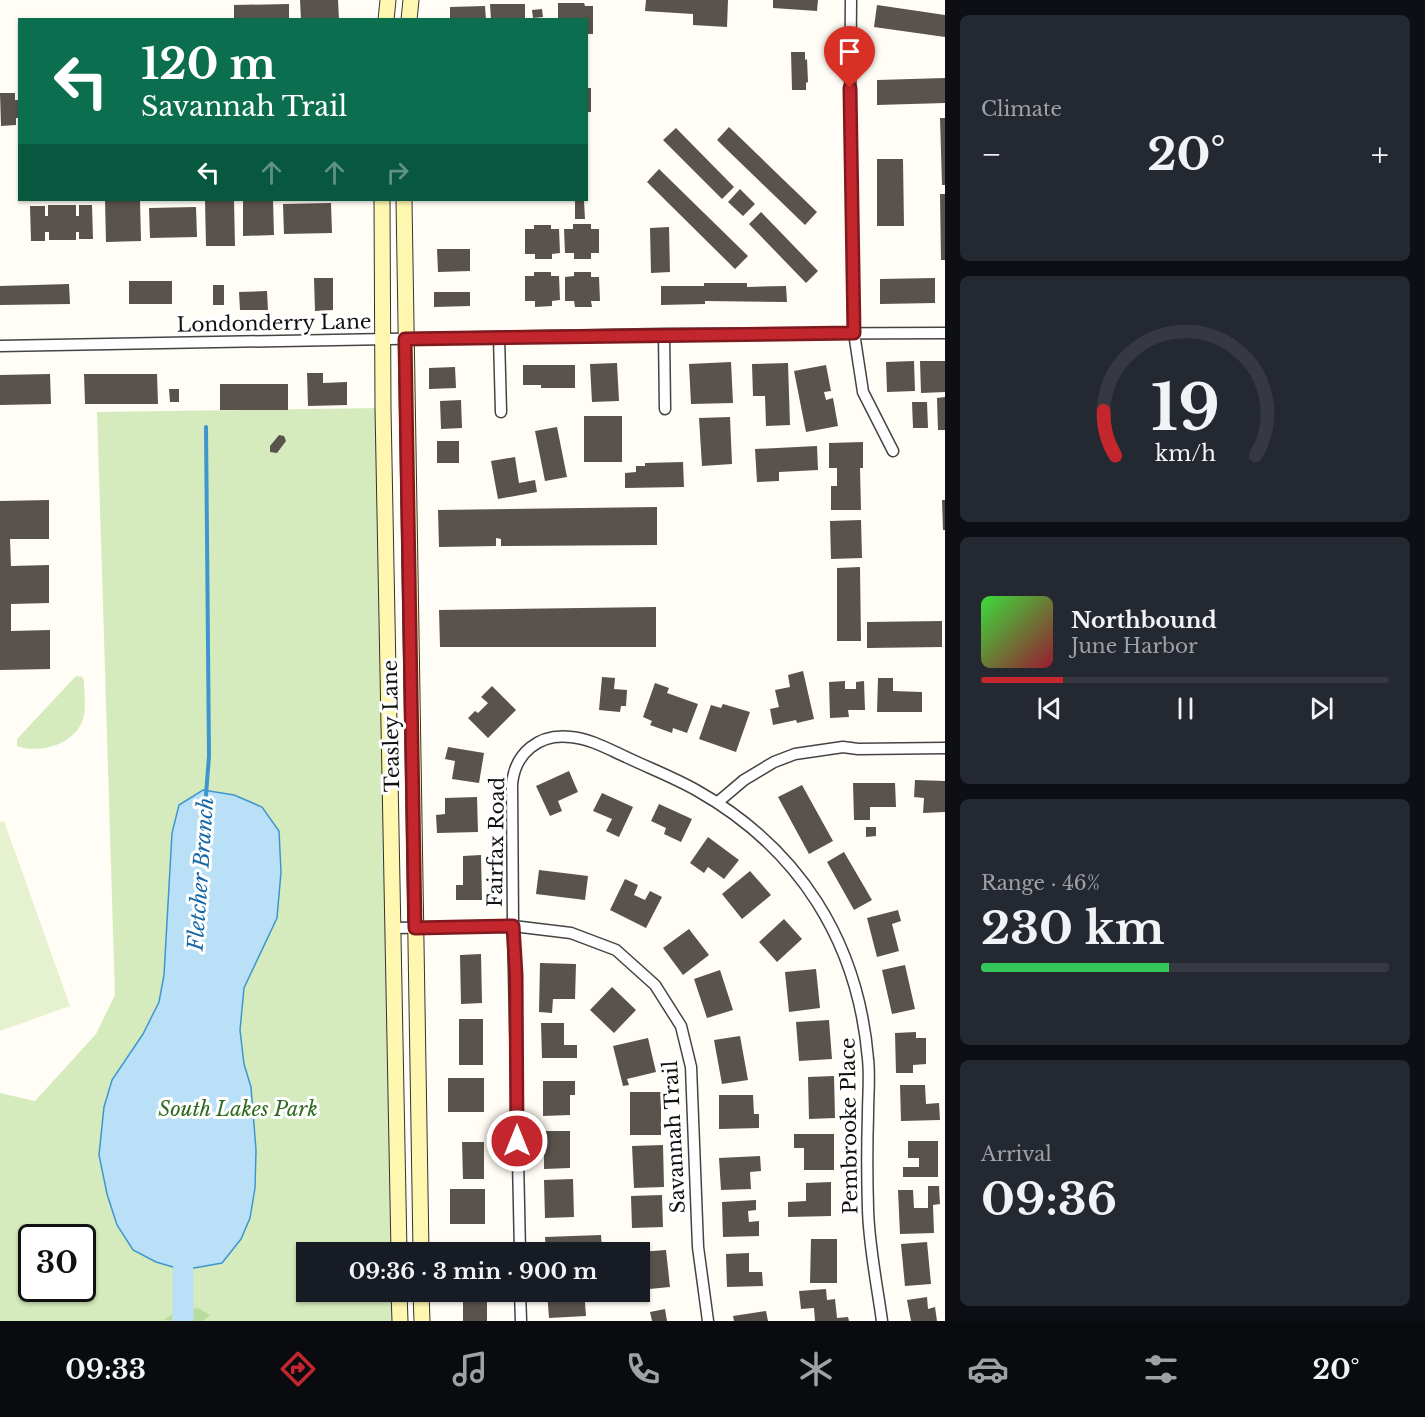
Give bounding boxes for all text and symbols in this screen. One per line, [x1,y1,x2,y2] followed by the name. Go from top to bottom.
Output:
[824,26,875,88] pin
[833,35,866,68] icon: arrive
[141,38,276,90] text: 120 m
[42,42,120,120] icon: left
[141,90,347,123] text: Savannah Trail
[981,97,1062,121] text: Climate
[1147,126,1226,182] text: 20°
[981,134,1002,175] text: −
[1371,134,1389,175] text: +
[192,156,225,189] icon: left
[255,156,288,189] icon: ahead
[318,156,351,189] icon: ahead
[381,156,414,189] icon: right
[177,309,371,337] street label: Londonderry Lane
[1150,369,1220,447] text: 19
[1155,441,1216,468] text: km/h
[1071,607,1217,634] text: Northbound
[1071,634,1198,658] text: June Harbor
[378,660,404,792] street label: Teasley Lane
[1033,692,1066,725] icon: previous
[1169,692,1202,725] icon: pause
[1305,692,1338,725] icon: next
[483,777,509,907] street label: Fairfax Road
[183,796,219,953] water label: Fletcher Branch
[981,871,1100,895] text: Range · 46%
[981,900,1165,956] text: 230 km
[835,1037,863,1215] street label: Pembrooke Place
[658,1060,690,1214] street label: Savannah Trail
[158,1097,318,1121] park label: South Lakes Park
[485,1109,549,1173] position arrow
[981,1142,1052,1166] text: Arrival
[981,1171,1117,1227] text: 09:36
[18,1224,96,1302] speed limit sign: 30
[349,1258,597,1285] text: 09:36 · 3 min · 900 m
[277,1348,319,1390] icon: directions
[449,1348,491,1390] icon: music
[622,1348,664,1390] icon: phone
[795,1348,837,1390] icon: climate
[967,1348,1009,1390] icon: car
[1140,1348,1182,1390] icon: filters
[65,1353,146,1386] text: 09:33
[1313,1353,1360,1386] text: 20°

